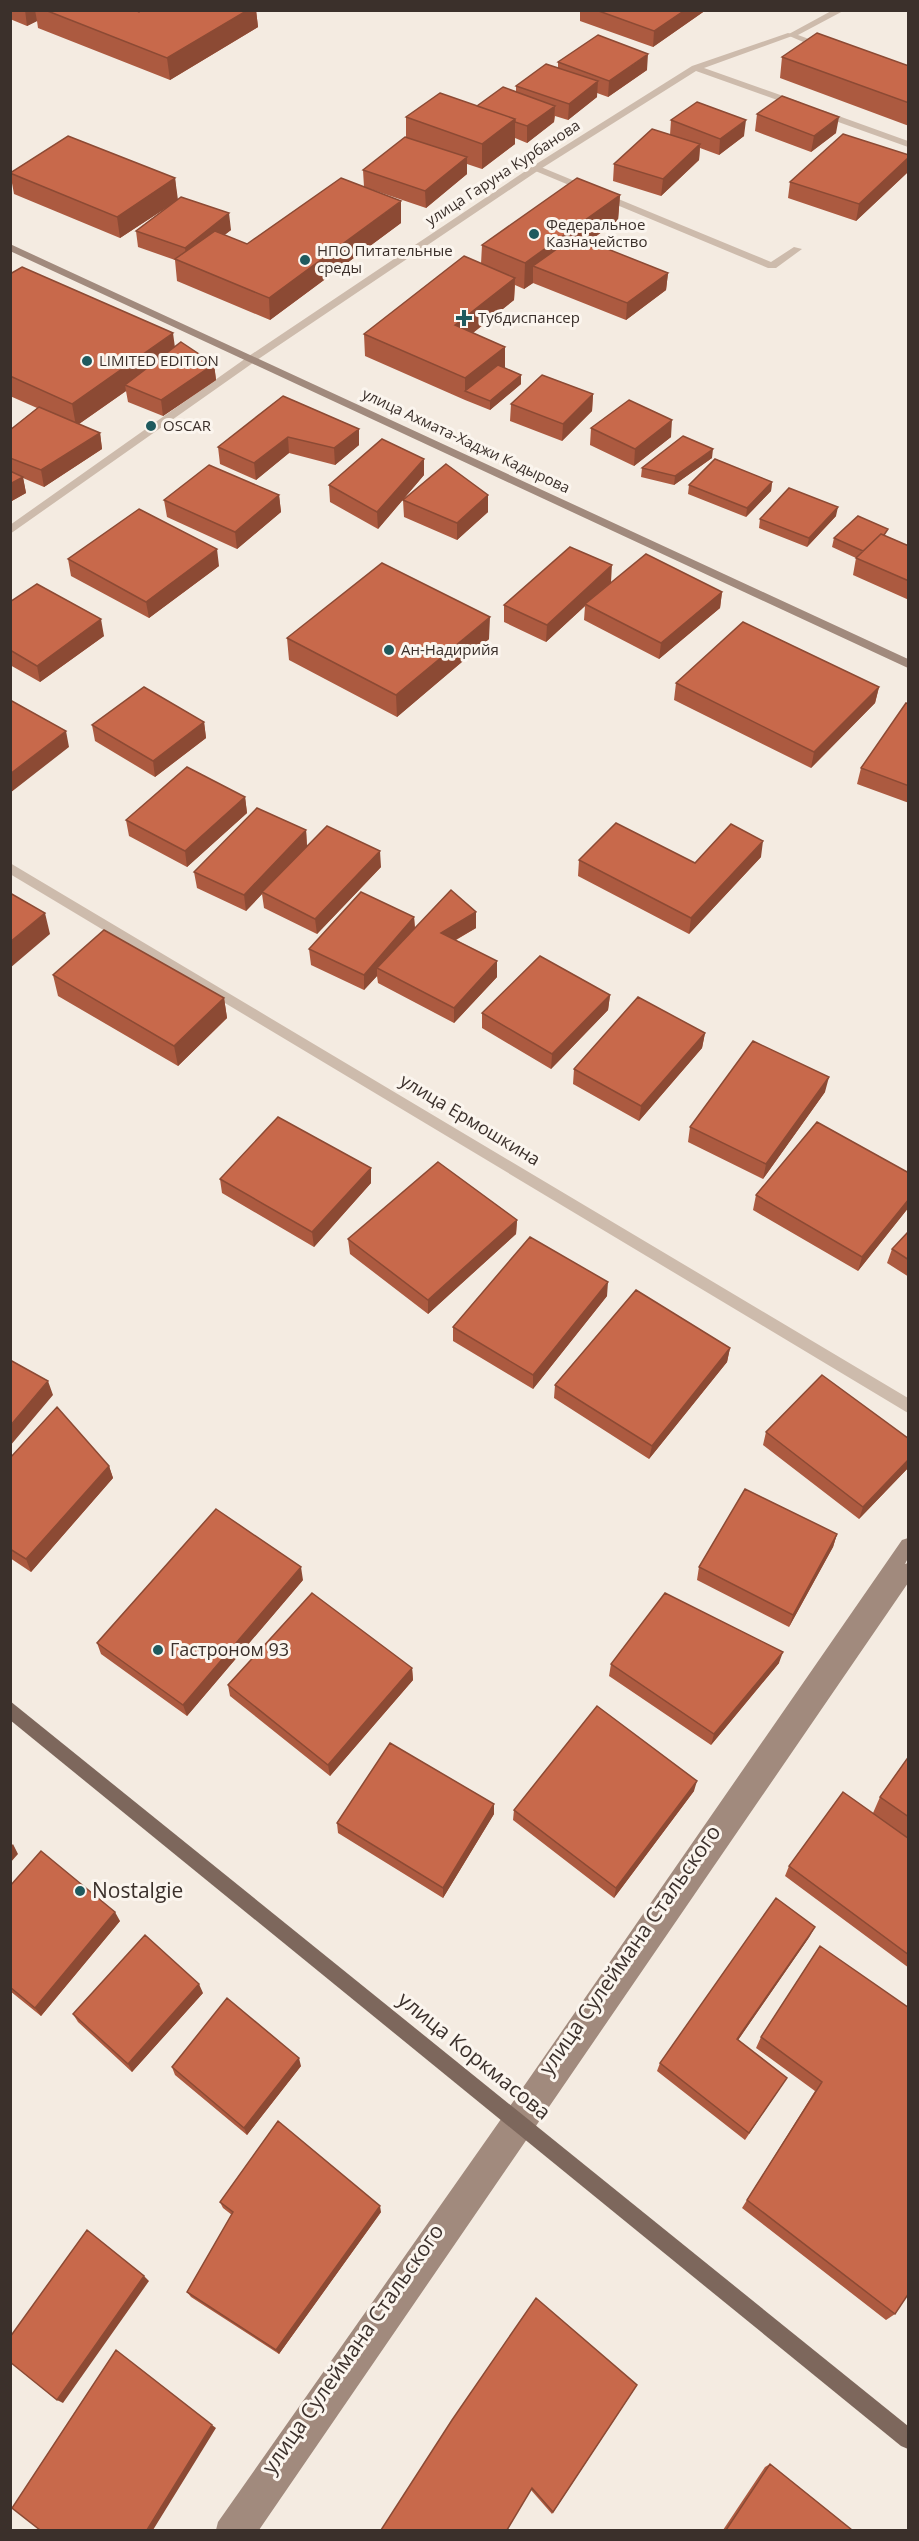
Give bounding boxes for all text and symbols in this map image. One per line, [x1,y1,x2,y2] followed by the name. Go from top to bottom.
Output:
[421,115,584,230] street label: улица Гаруна Курбанова
[546,214,648,251] place label: Федеральное Казначейство
[527,227,541,241] marker: Федеральное Казначейство
[317,240,453,277] place label: НПО Питательные среды
[298,253,312,267] marker: НПО Питательные среды
[478,307,580,327] place label: Тубдиспансер
[455,309,473,327] marker: Тубдиспансер
[99,350,219,370] place label: LIMITED EDITION
[80,354,94,368] marker: LIMITED EDITION
[359,383,574,497] street label: улица Ахмата-Хаджи Кадырова
[163,415,212,435] place label: OSCAR
[144,419,158,433] marker: OSCAR
[401,639,499,659] place label: Ан-Надирийя
[382,643,396,657] marker: Ан-Надирийя
[396,1068,545,1171] street label: улица Ермошкина
[170,1637,289,1661] place label: Гастроном 93
[151,1643,165,1657] marker: Гастроном 93
[532,1819,726,2080] street label: улица Сулеймана Стальского
[92,1876,183,1904] place label: Nostalgie
[73,1884,87,1898] marker: Nostalgie
[392,1985,557,2126] street label: улица Коркмасова
[255,2218,449,2479] street label: улица Сулеймана Стальского

